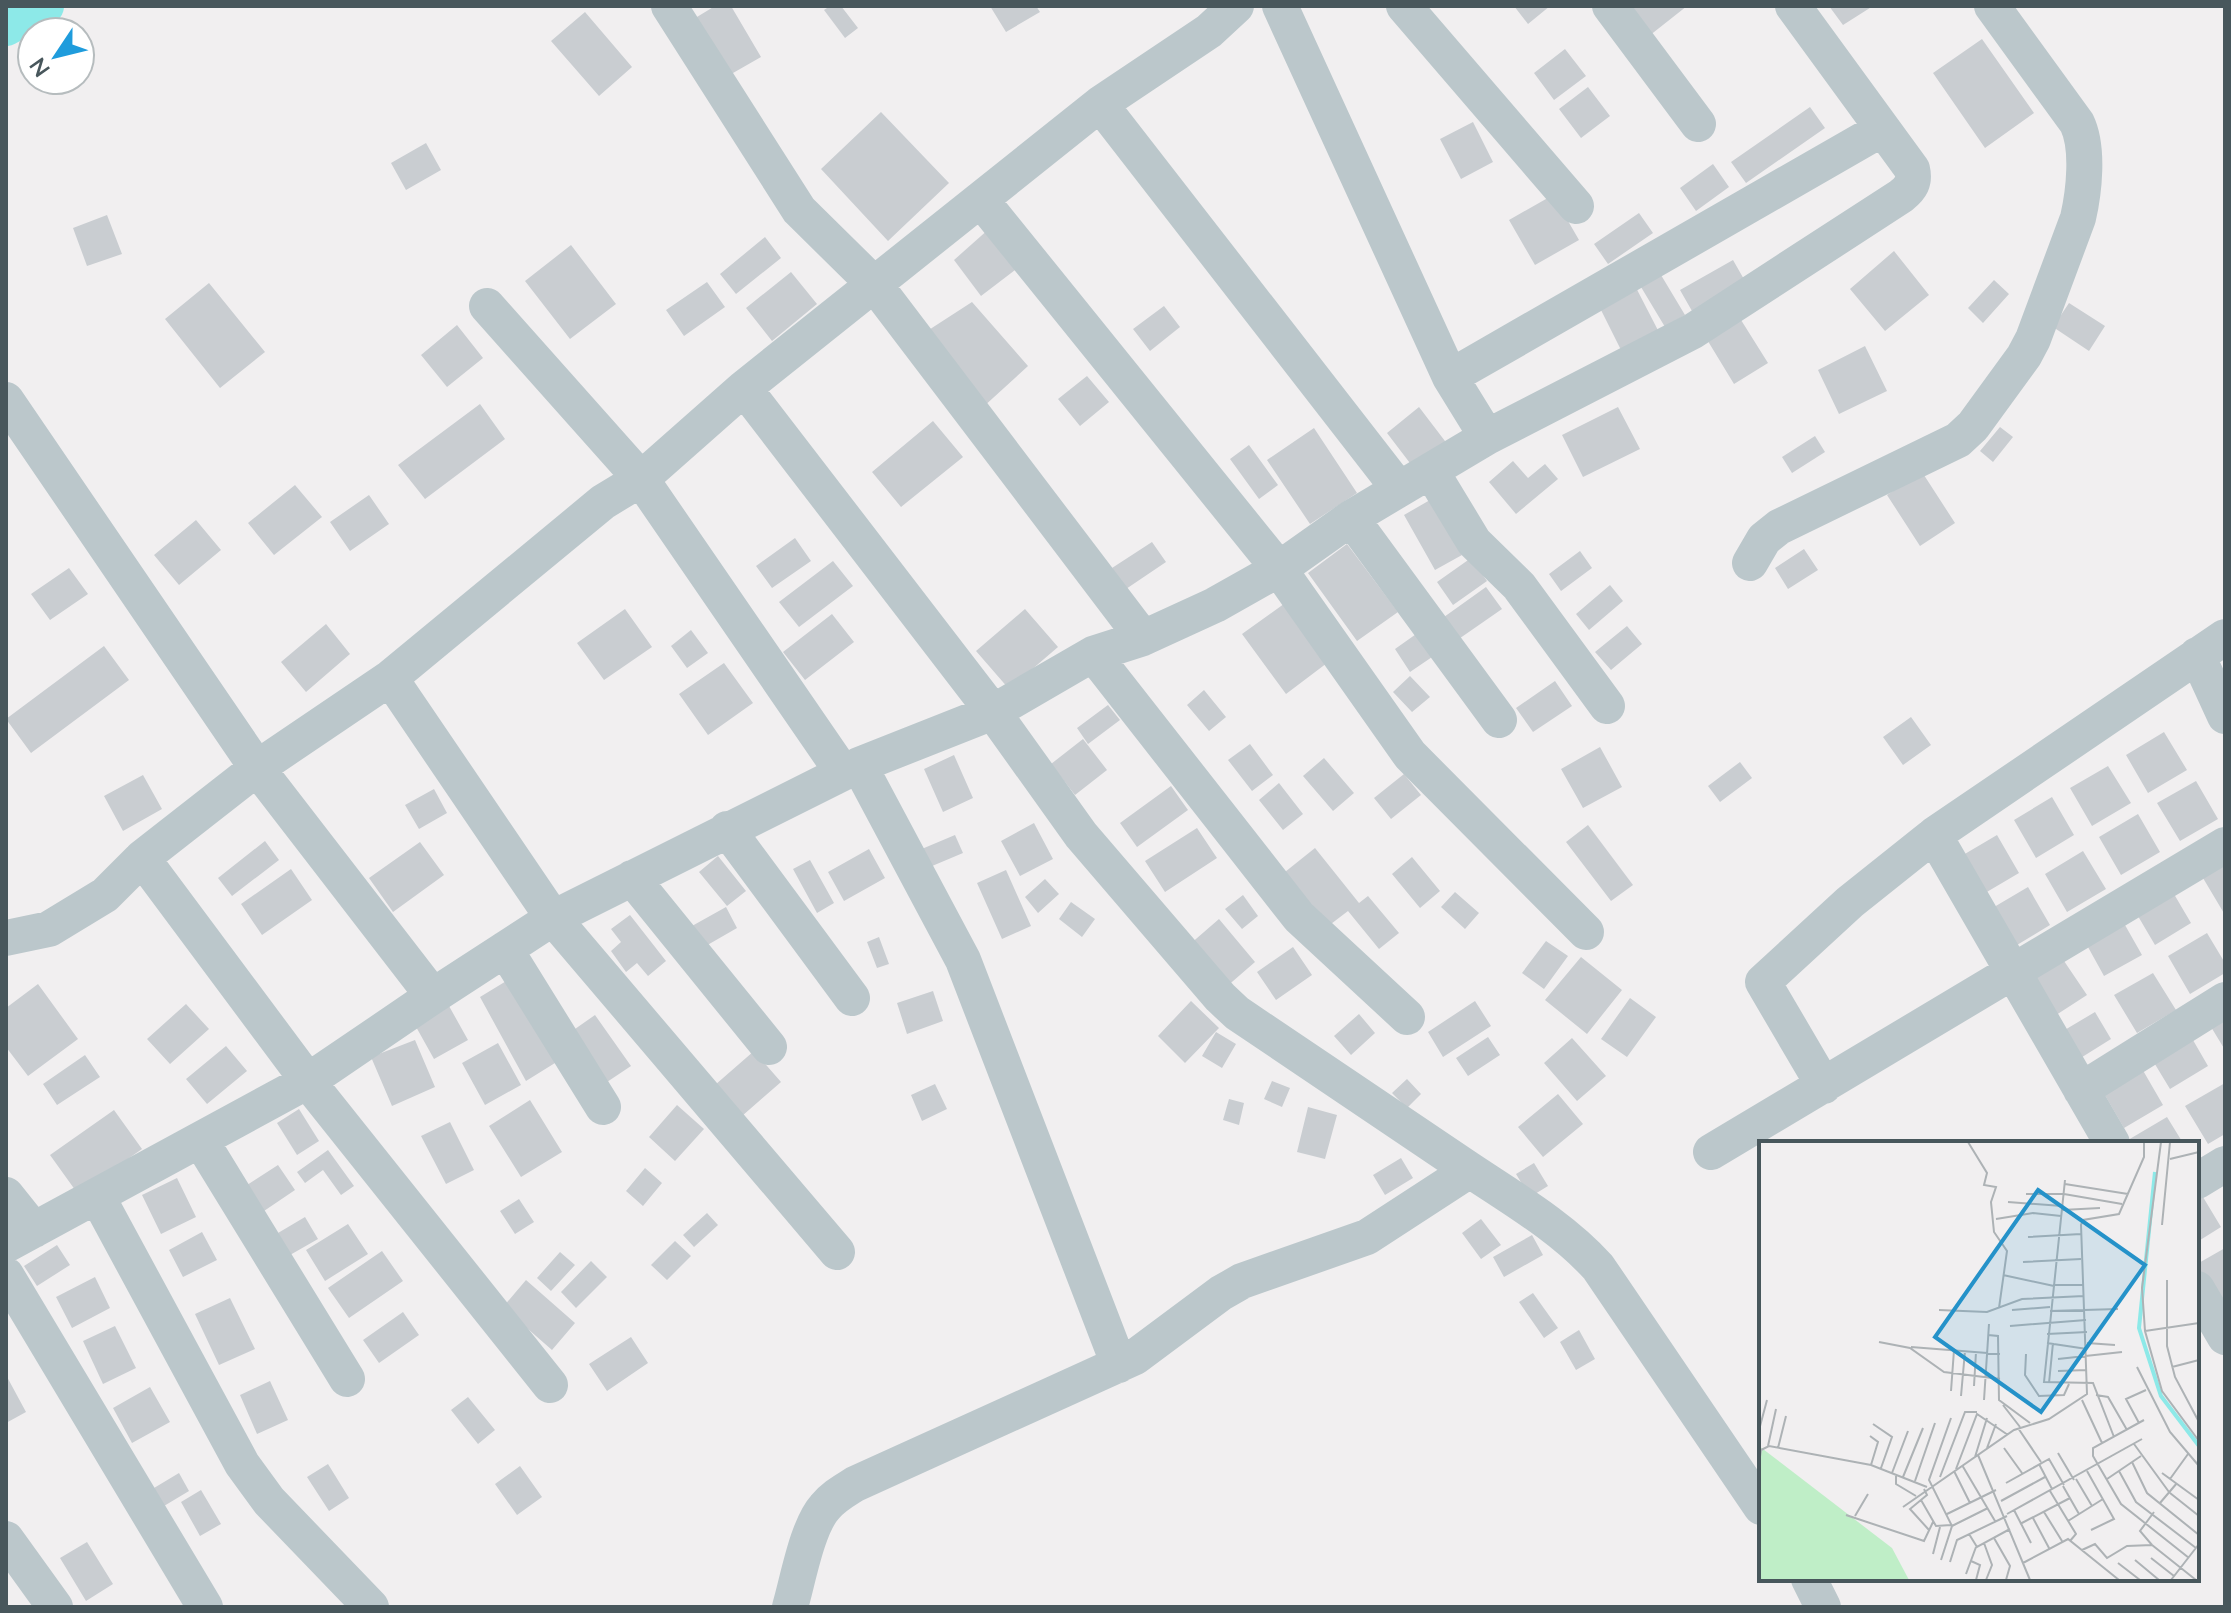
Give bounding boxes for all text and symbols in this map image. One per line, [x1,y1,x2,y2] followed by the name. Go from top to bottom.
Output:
[16,16,96,96] north arrow
[23,53,55,82] text: N
[1759,1141,2199,1581] inset map

